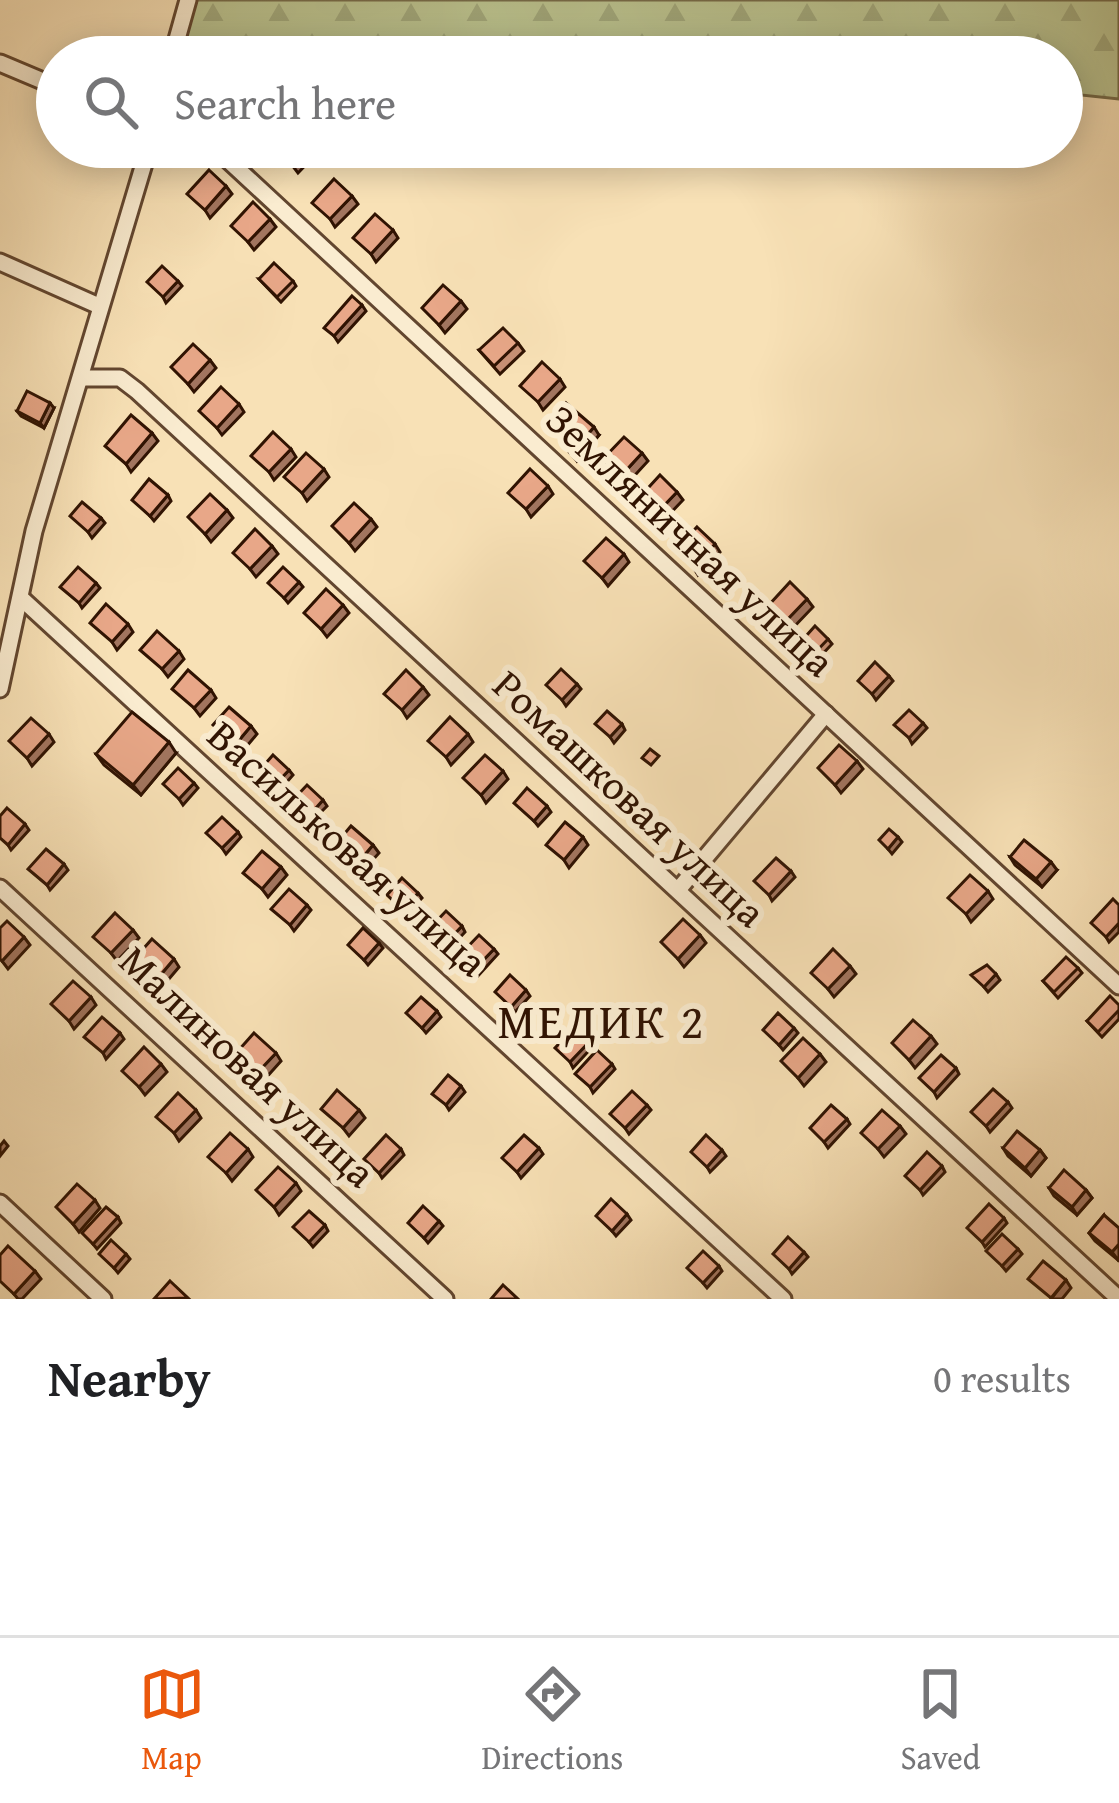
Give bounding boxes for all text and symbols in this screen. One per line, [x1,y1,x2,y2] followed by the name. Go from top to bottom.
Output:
[36,36,1083,168] search box
[78,69,144,135] icon: search
[174,70,396,135] text: Search here
[533,389,850,690] street label: Земляничная улица
[480,655,780,941] street label: Ромашковая улица
[195,705,502,990] street label: Васильковая улица
[106,930,390,1201] street label: Малиновая улица
[497,985,707,1056] district label: МЕДИК 2
[48,1340,211,1415] text: Nearby
[933,1349,1071,1406] text: 0 results
[139,1661,205,1781] tab: Map
[482,1661,623,1781] tab: Directions
[901,1661,980,1781] tab: Saved

